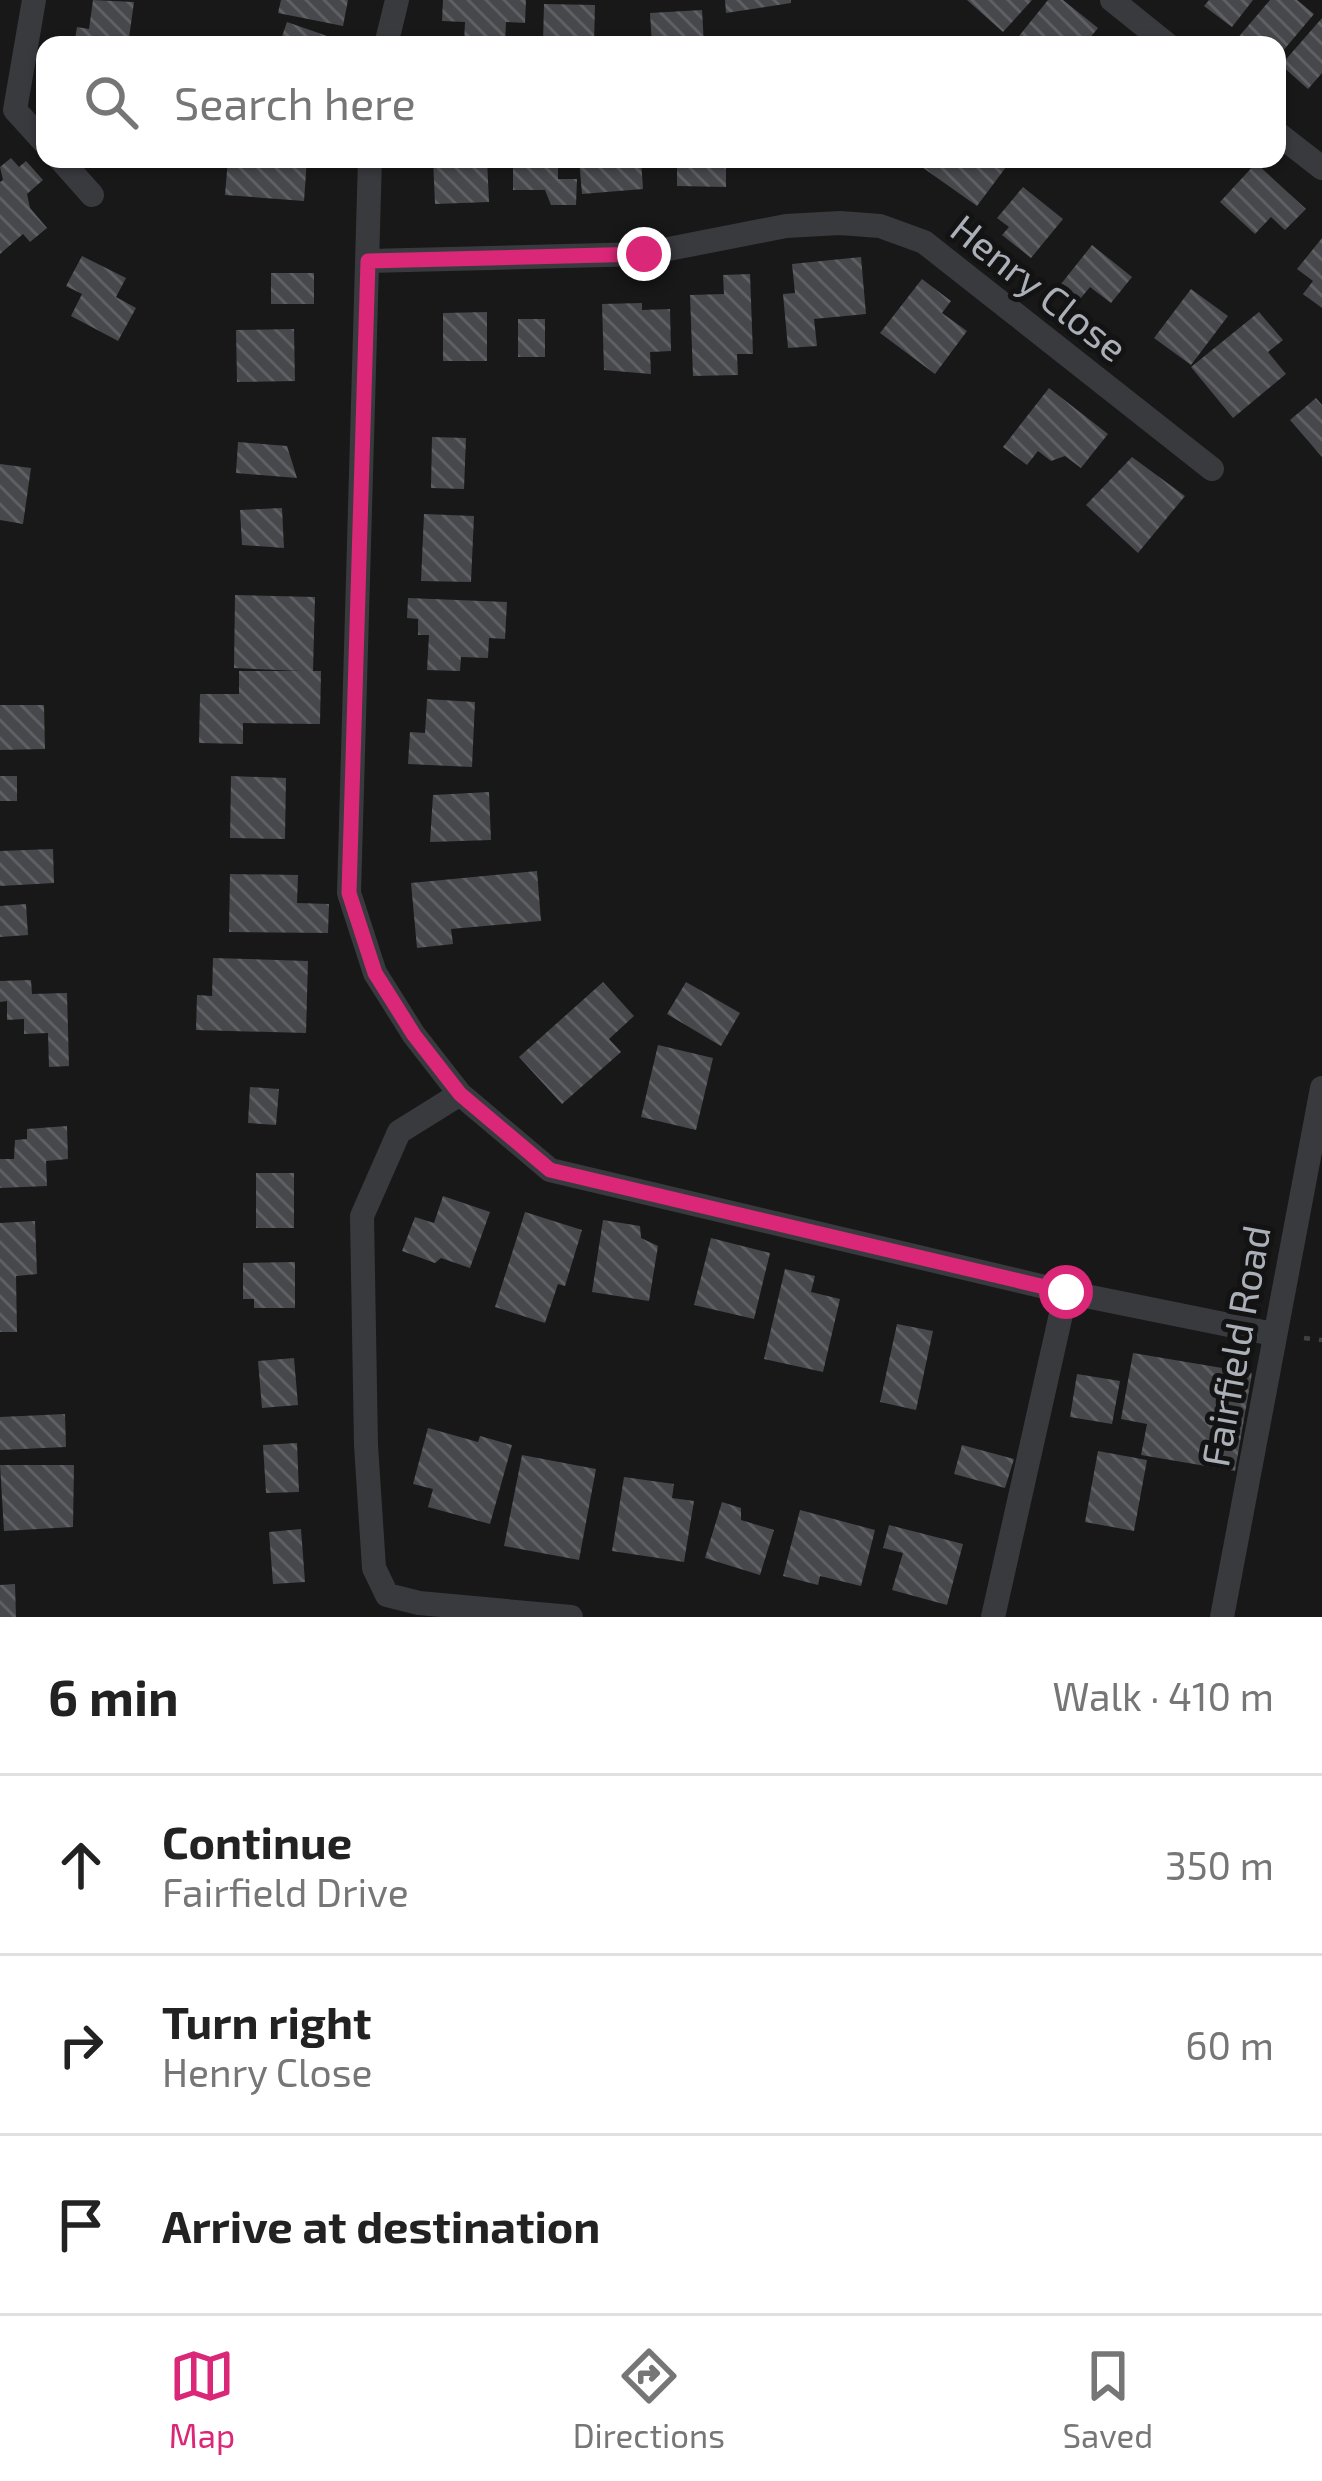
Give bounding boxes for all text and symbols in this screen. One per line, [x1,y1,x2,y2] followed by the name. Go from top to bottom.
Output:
[36,36,1286,168] search box
[78,69,144,135] icon: search
[174,75,416,129] text: Search here
[943,204,1137,370] street label: Henry Close
[617,227,671,281] route end
[1190,1222,1279,1470] street label: Fairfield Road
[1039,1265,1093,1319] route start
[48,1665,179,1726] text: 6 min
[1053,1672,1274,1719] text: Walk · 410 m
[162,1814,352,1868] text: Continue
[48,1832,114,1898] icon: ahead
[1165,1841,1274,1888] text: 350 m
[162,1868,409,1915] text: Fairfield Drive
[162,1994,371,2048] text: Turn right
[48,2012,114,2078] icon: right
[1185,2021,1274,2068] text: 60 m
[162,2048,372,2095] text: Henry Close
[48,2192,114,2258] icon: arrive
[162,2198,600,2252] text: Arrive at destination
[169,2343,235,2455] tab: Map
[573,2343,725,2455] tab: Directions
[1063,2343,1153,2455] tab: Saved

